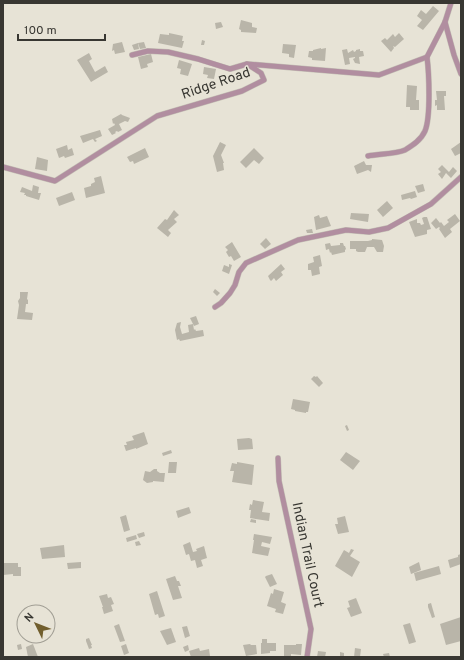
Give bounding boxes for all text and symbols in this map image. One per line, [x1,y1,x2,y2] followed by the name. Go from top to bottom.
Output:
[18,16,105,42] scale bar
[24,23,57,39] text: 100 m
[179,64,253,104] street label: Ridge Road
[288,501,326,609] street label: Indian Trail Court
[16,604,56,644] north arrow
[22,610,37,626] text: N

